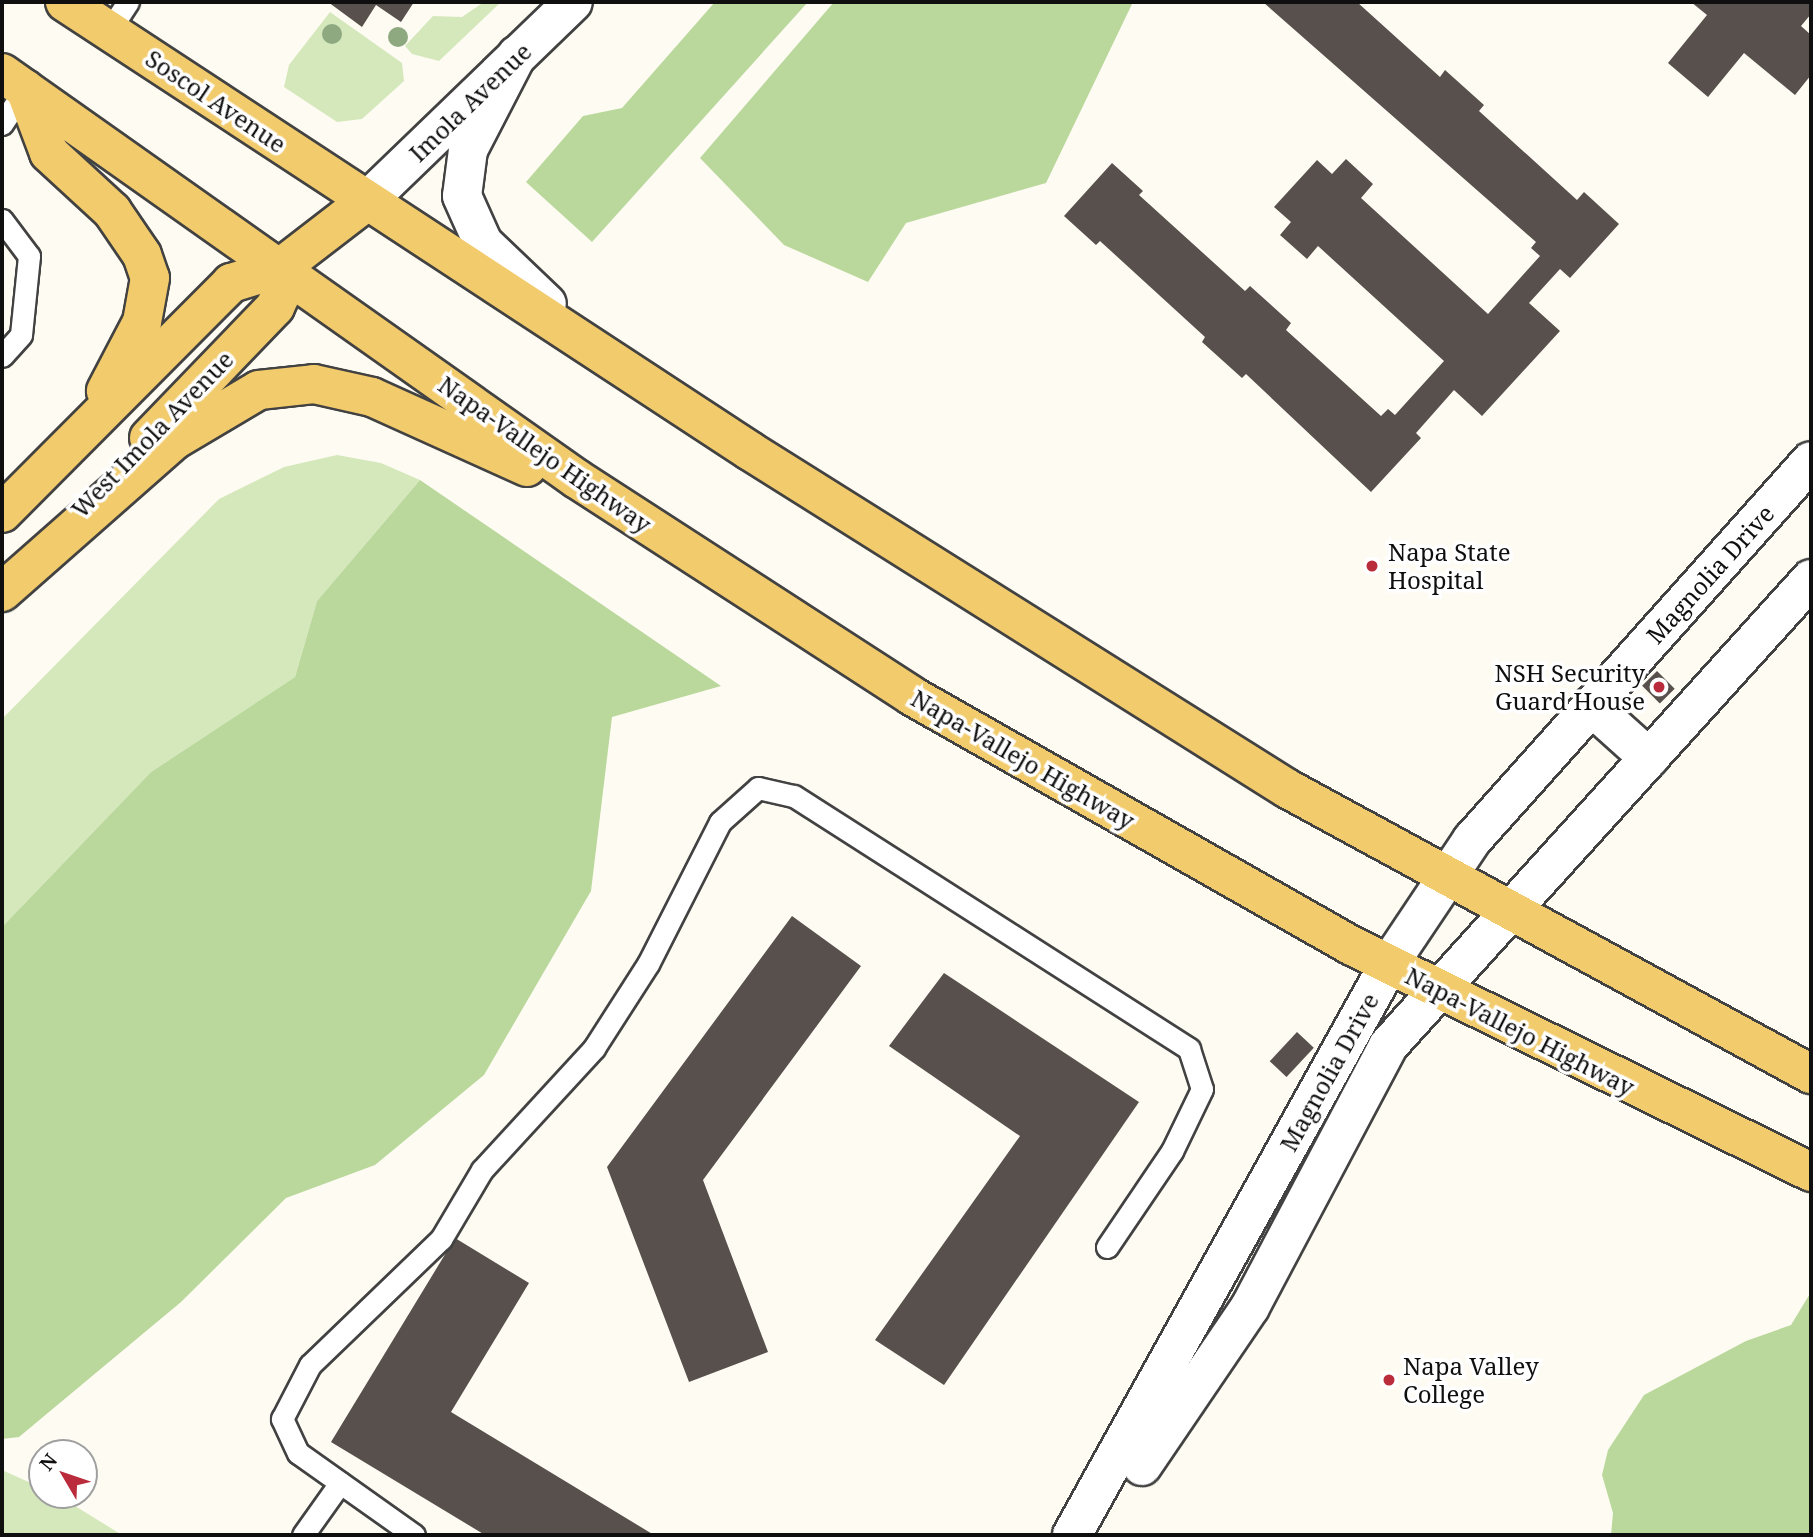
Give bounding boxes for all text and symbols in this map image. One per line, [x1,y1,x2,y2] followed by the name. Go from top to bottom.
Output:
[403,37,537,167] street label: Imola Avenue
[140,44,292,158] street label: Soscol Avenue
[65,345,239,523] street label: West Imola Avenue
[433,370,657,538] street label: Napa-Vallejo Highway
[1640,499,1780,649] street label: Magnolia Drive
[1388,538,1511,594] place label: Napa State Hospital
[1362,556,1382,576] marker: Napa State Hospital
[1494,659,1645,715] place label: NSH Security Guard House
[1651,679,1667,695] marker: NSH Security Guard House
[906,683,1140,835] street label: Napa-Vallejo Highway
[1401,961,1639,1101] street label: Napa-Vallejo Highway
[1274,988,1384,1156] street label: Magnolia Drive
[1403,1352,1539,1408] place label: Napa Valley College
[1381,1372,1397,1388] marker: Napa Valley College
[28,1439,98,1509] north arrow
[33,1448,63,1476] text: N

